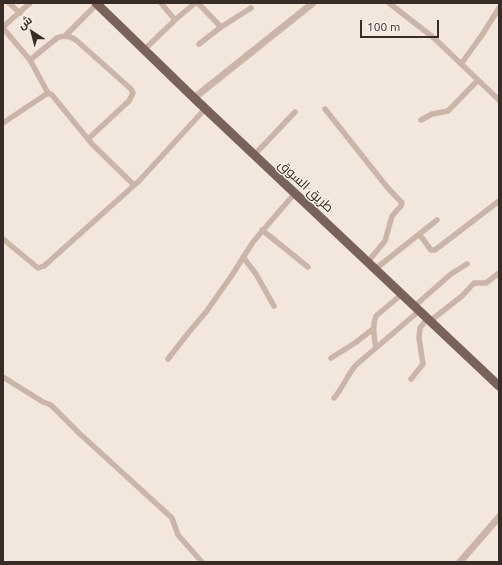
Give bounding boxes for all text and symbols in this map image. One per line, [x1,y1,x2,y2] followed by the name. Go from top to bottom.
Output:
[12,12,52,52] north arrow
[362,12,441,38] scale bar
[16,13,34,31] text: ش
[367,20,400,33] text: 100 m
[275,157,337,215] street label: طريق السوق

